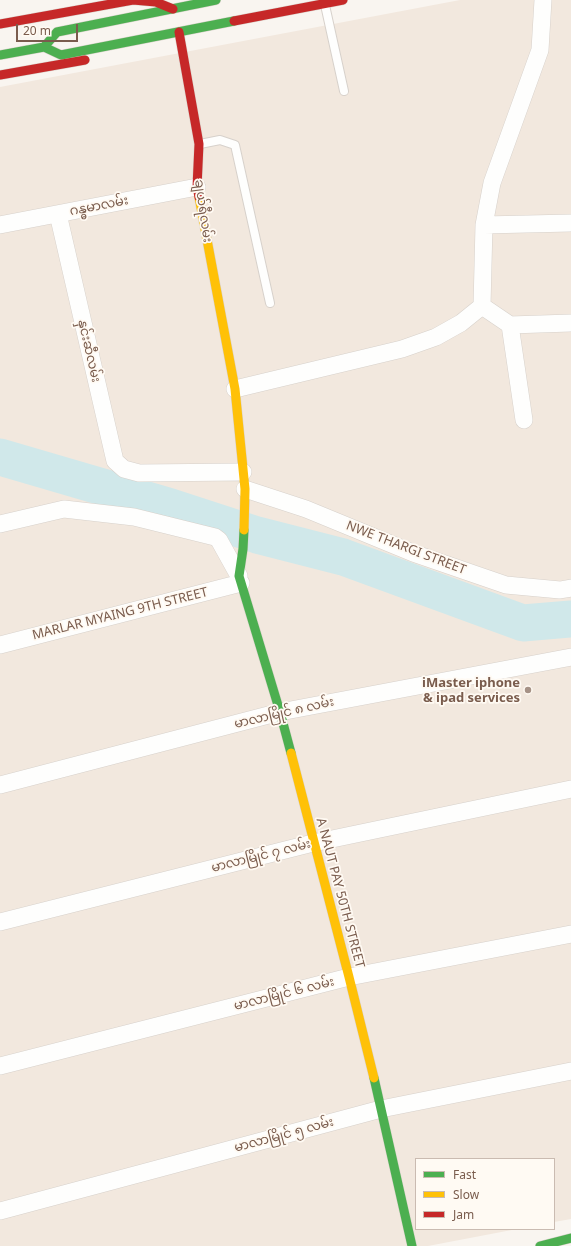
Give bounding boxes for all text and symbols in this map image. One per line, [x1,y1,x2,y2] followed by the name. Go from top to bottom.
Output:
[18,16,80,42] scale bar
[23,22,51,39] text: 20 m
[191,178,215,244] street label: ချယ်ရီလမ်း
[68,193,130,219] street label: ဂန္ဓမာလမ်း
[74,318,104,384] street label: နှင်းဆီလမ်း
[344,518,468,578] street label: NWE THARGI STREET
[31,585,209,643] street label: MARLAR MYAING 9TH STREET
[422,675,520,706] place label: iMaster iphone & ipad services
[523,685,533,695] marker: iMaster iphone & ipad services
[233,694,335,732] street label: မာလာမြိုင် ၈ လမ်း
[312,816,368,970] street label: A NAUT PAY 50TH STREET
[210,836,312,876] street label: မာလာမြိုင် ၇ လမ်း
[232,974,336,1014] street label: မာလာမြိုင် ၆ လမ်း
[233,1114,335,1156] street label: မာလာမြိုင် ၅ လမ်း
[415,1158,555,1230] legend
[453,1166,476,1183] text: Fast
[453,1186,479,1203] text: Slow
[453,1206,474,1223] text: Jam

